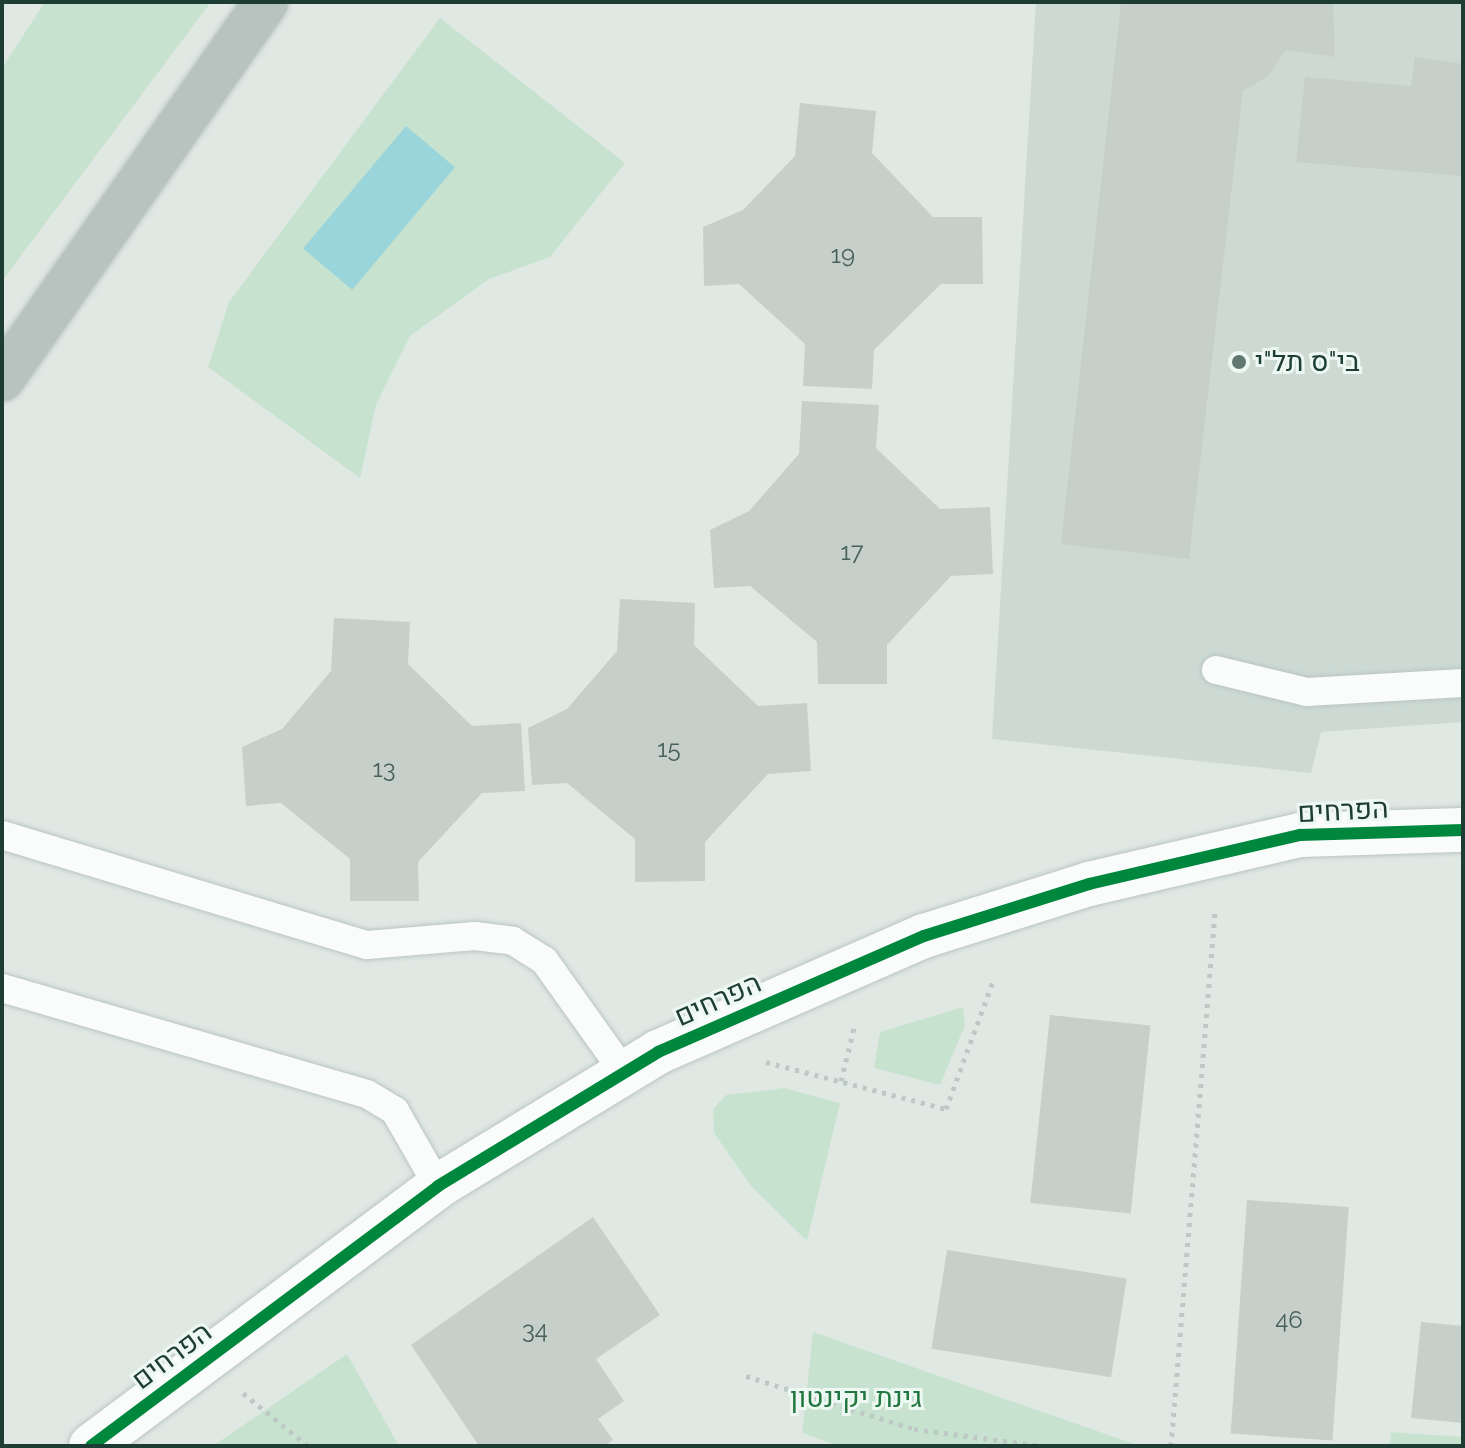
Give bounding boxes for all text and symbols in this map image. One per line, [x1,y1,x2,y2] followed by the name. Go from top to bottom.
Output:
[831,241,855,269] house number: 19
[1255,345,1360,379] place label: בי"ס תל"י
[1230,353,1248,371] marker: בי"ס תל"י
[841,538,863,566] house number: 17
[657,735,681,763] house number: 15
[372,755,396,783] house number: 13
[1297,792,1389,830] street label: הפרחים
[670,966,766,1034] street label: הפרחים
[1275,1306,1303,1334] house number: 46
[126,1315,218,1397] street label: הפרחים
[522,1316,548,1344] house number: 34
[790,1381,922,1415] park label: גינת יקינטון

